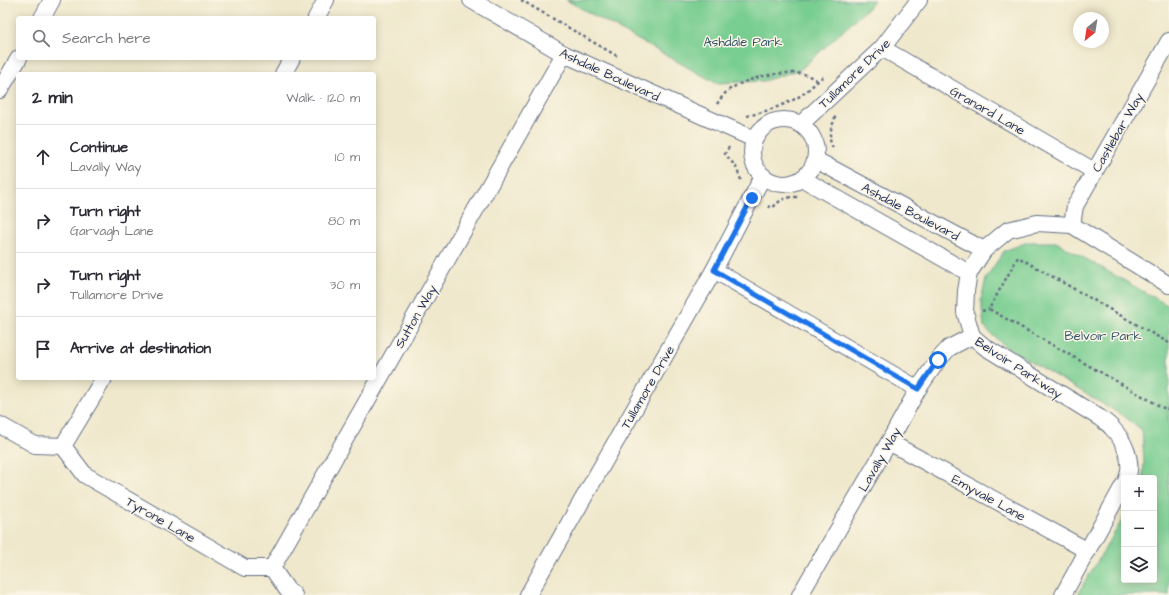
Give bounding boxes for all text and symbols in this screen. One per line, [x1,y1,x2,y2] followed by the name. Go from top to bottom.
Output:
[1073,12,1109,48] north arrow
[16,16,376,60] search box
[30,27,52,49] icon: search
[62,28,151,49] text: Search here
[704,33,782,51] park label: Ashdale Park
[815,35,895,113] street label: Tullamore Drive
[557,44,663,106] street label: Ashdale Boulevard
[947,82,1028,140] street label: Granard Lane
[32,86,73,110] text: 2 min
[286,89,360,107] text: Walk · 120 m
[1088,89,1149,176] street label: Castlebar Way
[70,137,128,158] text: Continue
[32,146,54,168] icon: ahead
[335,148,360,166] text: 10 m
[70,158,141,176] text: Lavally Way
[859,179,963,245] street label: Ashdale Boulevard
[743,189,761,207] route end
[70,201,141,222] text: Turn right
[32,210,54,232] icon: right
[328,212,360,230] text: 80 m
[70,222,154,240] text: Garvagh Lane
[70,265,141,286] text: Turn right
[32,274,54,296] icon: right
[330,276,360,294] text: 30 m
[390,281,442,352] street label: Sutton Way
[70,286,164,304] text: Tullamore Drive
[1065,327,1141,345] park label: Belvoir Park
[971,333,1066,404] street label: Belvoir Parkway
[32,338,54,360] icon: arrive
[70,338,211,359] text: Arrive at destination
[617,342,679,433] street label: Tullamore Drive
[929,351,947,369] route start
[854,424,906,495] street label: Lavally Way
[948,470,1029,526] street label: Emyvale Lane
[1121,475,1157,583] map controls
[1121,475,1157,511] button: +
[122,493,199,548] street label: Tyrone Lane
[1121,511,1157,547] button: −
[1121,547,1157,583] button: layers

